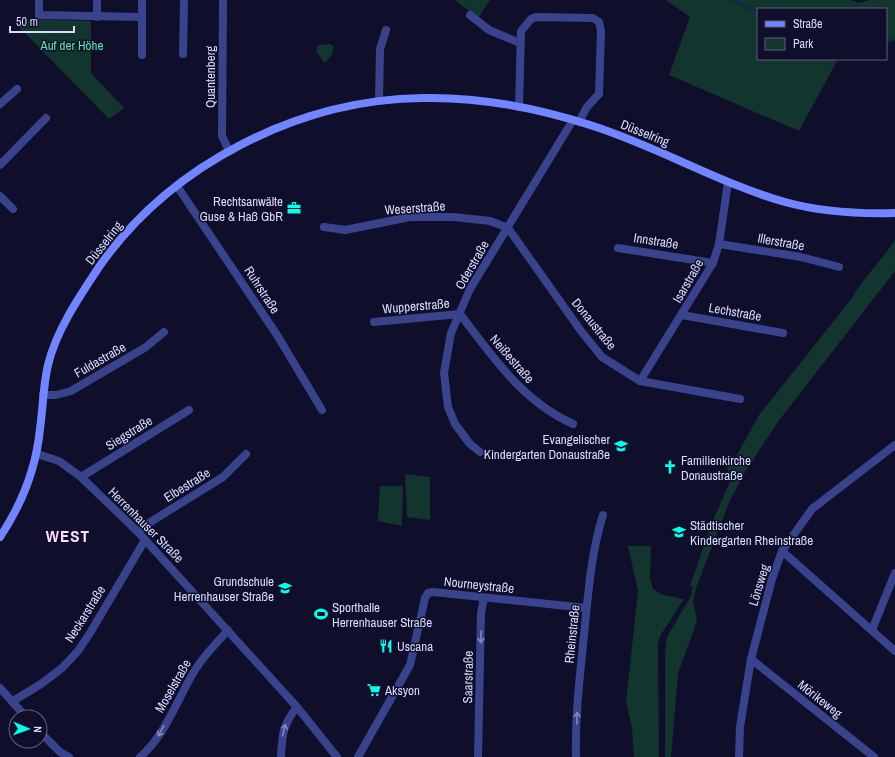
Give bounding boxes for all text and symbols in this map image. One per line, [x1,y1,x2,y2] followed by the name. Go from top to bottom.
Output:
[10,8,74,34] scale bar
[757,8,887,60] legend
[16,14,38,30] text: 50 m
[793,16,823,32] text: Straße
[793,36,813,52] text: Park
[40,37,103,54] park label: Auf der Höhe
[202,46,219,108] street label: Quantenberg
[618,116,672,150] street label: Düsselring
[199,193,283,225] place label: Rechtsanwälte Guse & Haß GbR
[384,197,446,219] street label: Weserstraße
[286,200,302,216] office icon: Rechtsanwälte Guse & Haß GbR
[82,218,126,268] street label: Düsselring
[632,229,680,253] street label: Innstraße
[756,230,806,254] street label: Illerstraße
[451,237,493,293] street label: Oderstraße
[669,256,707,306] street label: Isarstraße
[240,263,284,317] street label: Ruhrstraße
[382,295,450,317] street label: Wupperstraße
[568,295,620,353] street label: Donaustraße
[707,299,763,325] street label: Lechstraße
[486,331,538,387] street label: Neißestraße
[71,338,129,382] street label: Fuldastraße
[102,412,156,454] street label: Siegstraße
[484,431,610,463] place label: Evangelischer Kindergarten Donaustraße
[613,438,629,454] school or university icon: Evangelischer Kindergarten Donaustraße
[681,452,751,484] place label: Familienkirche Donaustraße
[662,459,678,475] church icon: Familienkirche Donaustraße
[161,464,213,506] street label: Elbestraße
[105,484,187,566] street label: Herrenhauser Straße
[690,517,813,549] place label: Städtischer Kindergarten Rheinstraße
[46,524,90,547] district label: WEST
[671,524,687,540] school or university icon: Städtischer Kindergarten Rheinstraße
[745,562,773,608] street label: Lönsweg
[174,573,274,605] place label: Grundschule Herrenhauser Straße
[443,573,515,597] street label: Nourneystraße
[277,580,293,596] school or university icon: Grundschule Herrenhauser Straße
[61,582,109,646] street label: Neckarstraße
[332,599,432,631] place label: Sporthalle Herrenhauser Straße
[560,604,584,664] street label: Rheinstraße
[313,606,329,622] sports icon: Sporthalle Herrenhauser Straße
[477,630,485,643] one-way arrow
[378,638,394,654] restaurant icon: Uscana
[397,638,433,655] place label: Uscana
[459,650,477,704] street label: Saarstraße
[151,656,195,716] street label: Moselstraße
[794,676,846,722] street label: Mörikeweg
[366,682,382,698] supermarket icon: Aksyon
[384,682,420,699] place label: Aksyon
[8,709,48,749] north arrow
[573,712,581,725] one-way arrow
[281,724,288,737] one-way arrow
[156,725,164,737] one-way arrow
[31,726,45,733] text: N

